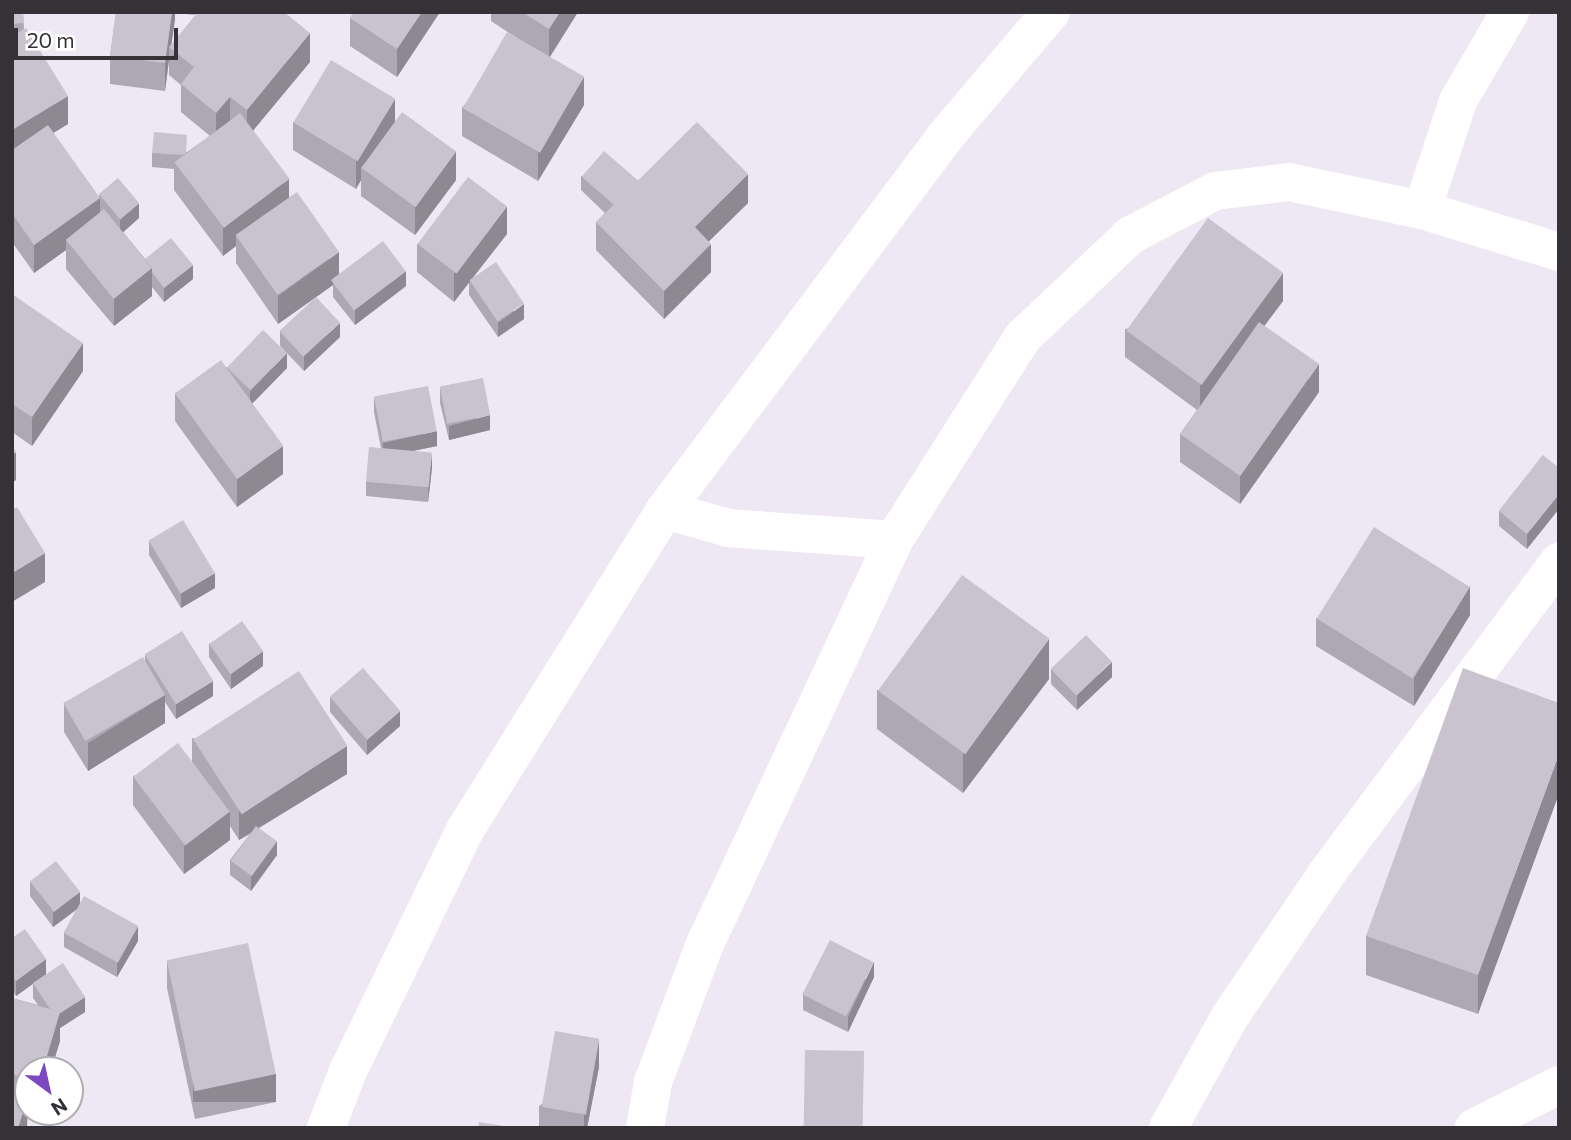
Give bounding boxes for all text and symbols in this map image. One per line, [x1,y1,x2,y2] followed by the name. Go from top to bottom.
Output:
[18,14,182,58] scale bar
[27,27,75,52] text: 20 m
[14,1056,84,1126] north arrow
[47,1094,72,1121] text: N

